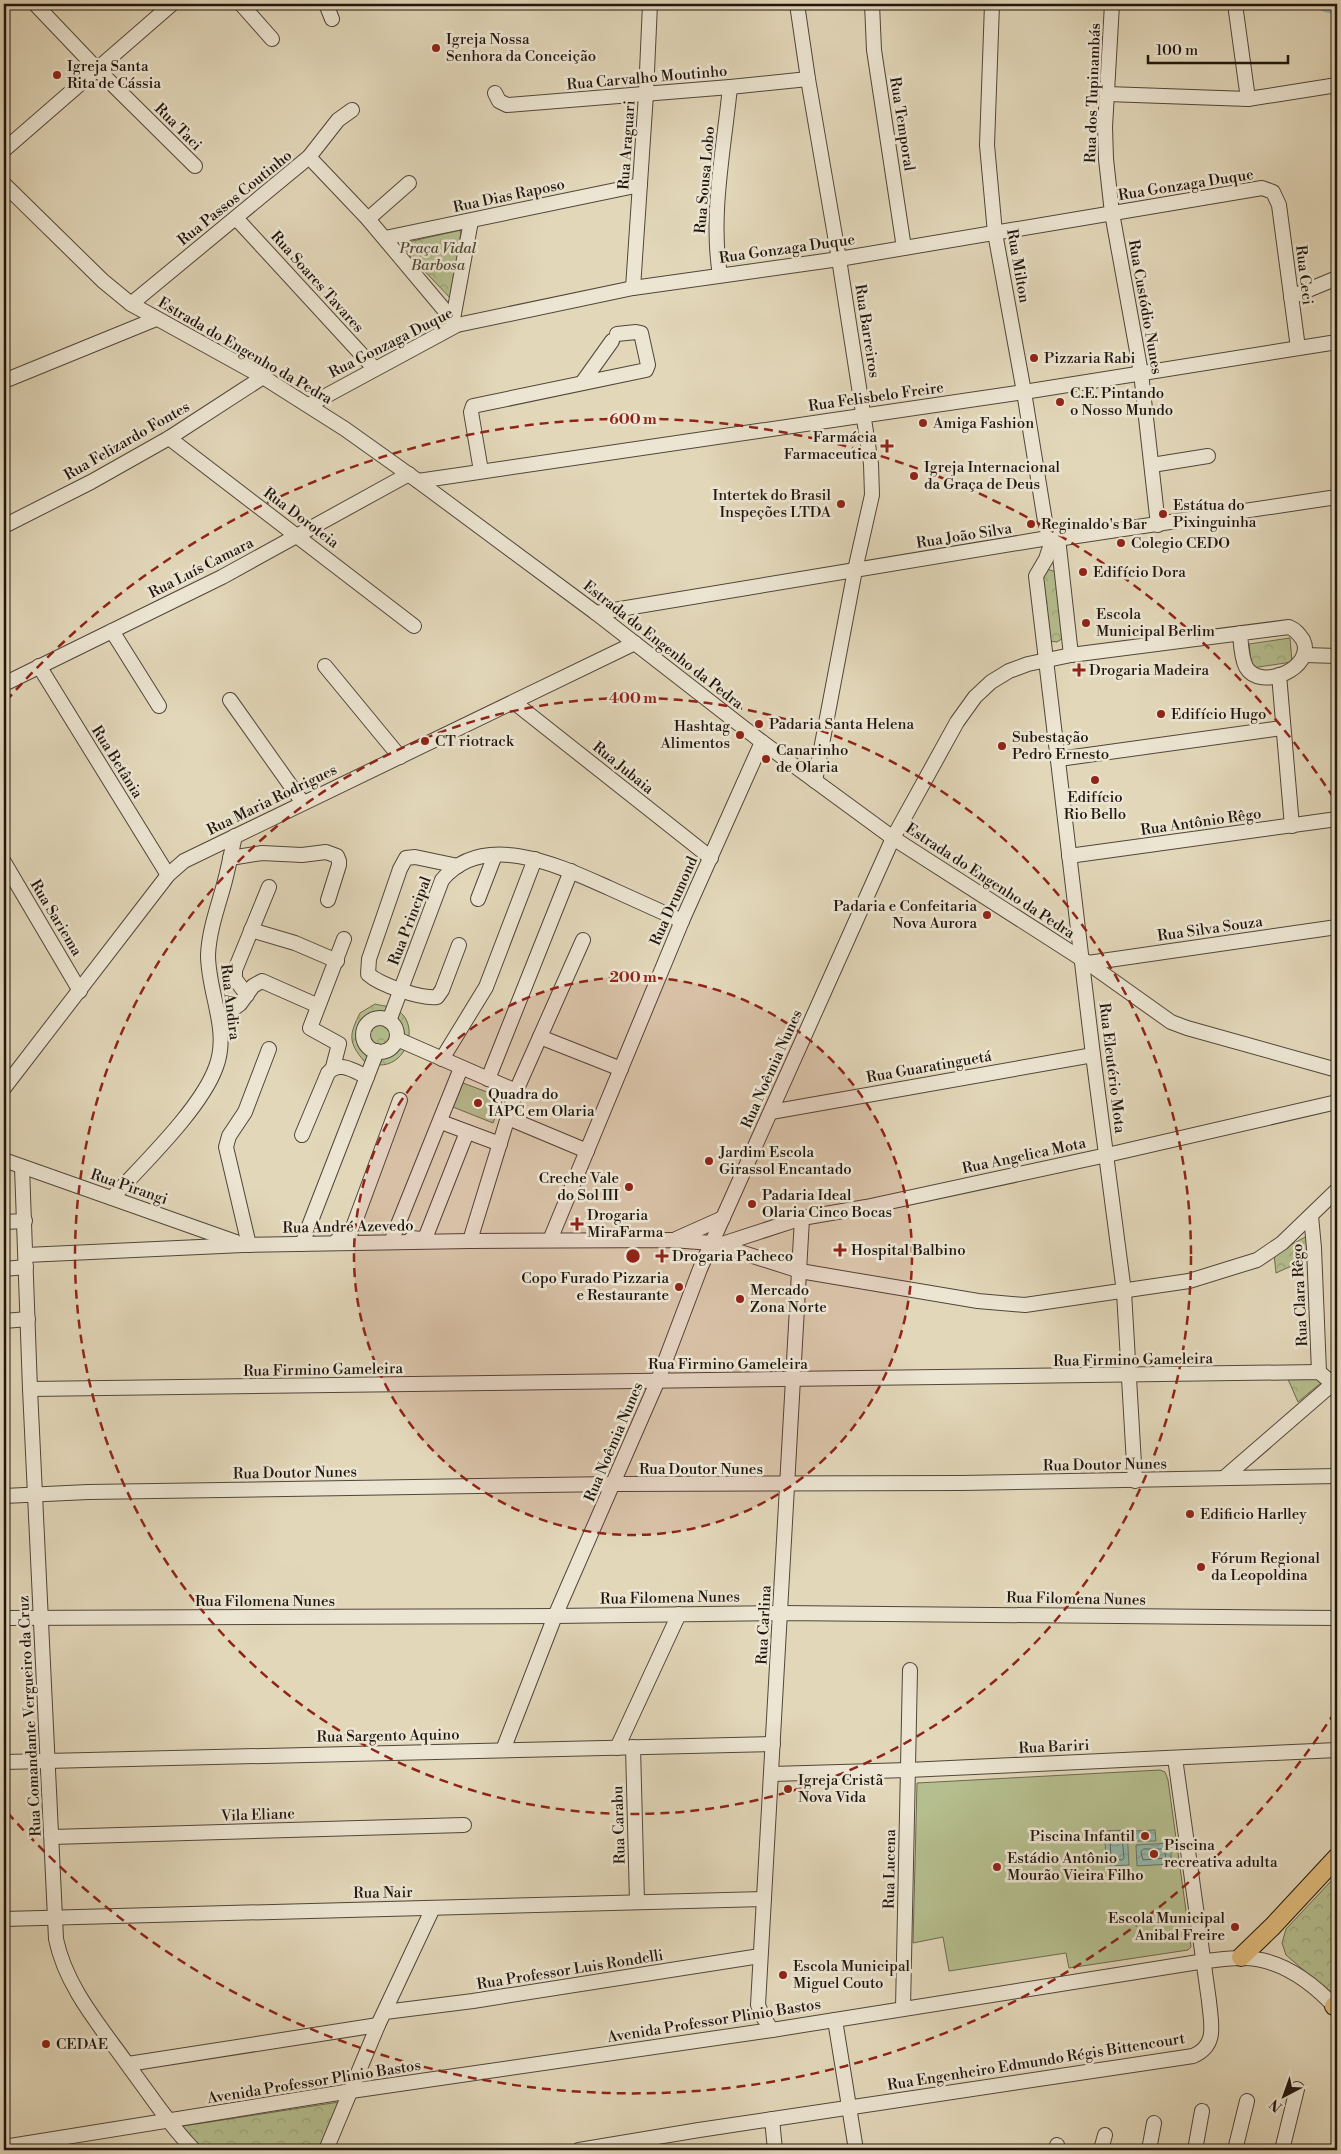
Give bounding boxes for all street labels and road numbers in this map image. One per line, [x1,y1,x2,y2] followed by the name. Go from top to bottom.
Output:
[1081,23,1105,163] street label: Rua dos Tupinambás
[566,62,728,94] street label: Rua Carvalho Moutinho
[885,76,919,173] street label: Rua Temporal
[150,99,206,155] street label: Rua Taci
[614,100,640,190] street label: Rua Araguari
[691,125,719,235] street label: Rua Sousa Lobo
[174,146,296,250] street label: Rua Passos Coutinho
[1117,165,1255,205] street label: Rua Gonzaga Duque
[451,175,567,217] street label: Rua Dias Raposo
[266,227,368,337] street label: Rua Soares Tavares
[1002,228,1034,305] street label: Rua Milton
[718,230,856,268] street label: Rua Gonzaga Duque
[1124,238,1166,376] street label: Rua Custódio Nunes
[1291,244,1317,306] street label: Rua Ceci
[850,283,884,379] street label: Rua Barreiros
[154,293,336,409] street label: Estrada do Engenho da Pedra
[326,303,456,383] street label: Rua Gonzaga Duque
[807,378,945,416] street label: Rua Felisbelo Freire
[61,397,193,485] street label: Rua Felizardo Fontes
[260,483,343,553] street label: Rua Doroteia
[915,519,1014,553] street label: Rua João Silva
[145,533,257,603] street label: Rua Luís Camara
[579,577,747,714] street label: Estrada do Engenho da Pedra
[87,722,147,802] street label: Rua Betânia
[589,738,658,799] street label: Rua Jubaia
[204,760,340,840] street label: Rua Maria Rodrigues
[1139,804,1263,840] street label: Rua Antônio Rêgo
[902,819,1079,943] street label: Estrada do Engenho da Pedra
[646,853,702,949] street label: Rua Drumond
[384,873,436,968] street label: Rua Principal
[26,876,86,960] street label: Rua Sariema
[1156,912,1264,946] street label: Rua Silva Souza
[216,963,244,1041] street label: Rua Andira
[1095,1002,1129,1135] street label: Rua Eleutério Mota
[737,1007,807,1131] street label: Rua Noêmia Nunes
[865,1047,994,1087] street label: Rua Guaratinguetá
[960,1133,1088,1178] street label: Rua Angelica Mota
[88,1165,170,1209] street label: Rua Pirangi
[282,1216,414,1238] street label: Rua André Azevedo
[1288,1243,1312,1347] street label: Rua Clara Rêgo
[1053,1349,1214,1371] street label: Rua Firmino Gameleira
[648,1355,808,1374] street label: Rua Firmino Gameleira
[243,1359,404,1381] street label: Rua Firmino Gameleira
[580,1379,648,1505] street label: Rua Noêmia Nunes
[1043,1454,1167,1476] street label: Rua Doutor Nunes
[639,1460,763,1479] street label: Rua Doutor Nunes
[233,1462,357,1484] street label: Rua Doutor Nunes
[752,1584,776,1665] street label: Rua Carlina
[600,1587,740,1609] street label: Rua Filomena Nunes
[1006,1588,1146,1610] street label: Rua Filomena Nunes
[195,1592,335,1611] street label: Rua Filomena Nunes
[14,1595,46,1837] street label: Rua Comandante Vergueiro da Cruz
[316,1725,460,1747] street label: Rua Sargento Aquino
[1018,1736,1090,1758] street label: Rua Bariri
[608,1785,630,1865] street label: Rua Carabu
[220,1804,295,1826] street label: Vila Eliane
[880,1829,900,1909] street label: Rua Lucena
[353,1883,413,1903] street label: Rua Nair
[475,1946,665,1994] street label: Rua Professor Luis Rondelli
[605,1995,822,2047] street label: Avenida Professor Plinio Bastos
[886,2029,1187,2095] street label: Rua Engenheiro Edmundo Régis Bittencourt
[205,2056,422,2108] street label: Avenida Professor Plinio Bastos

